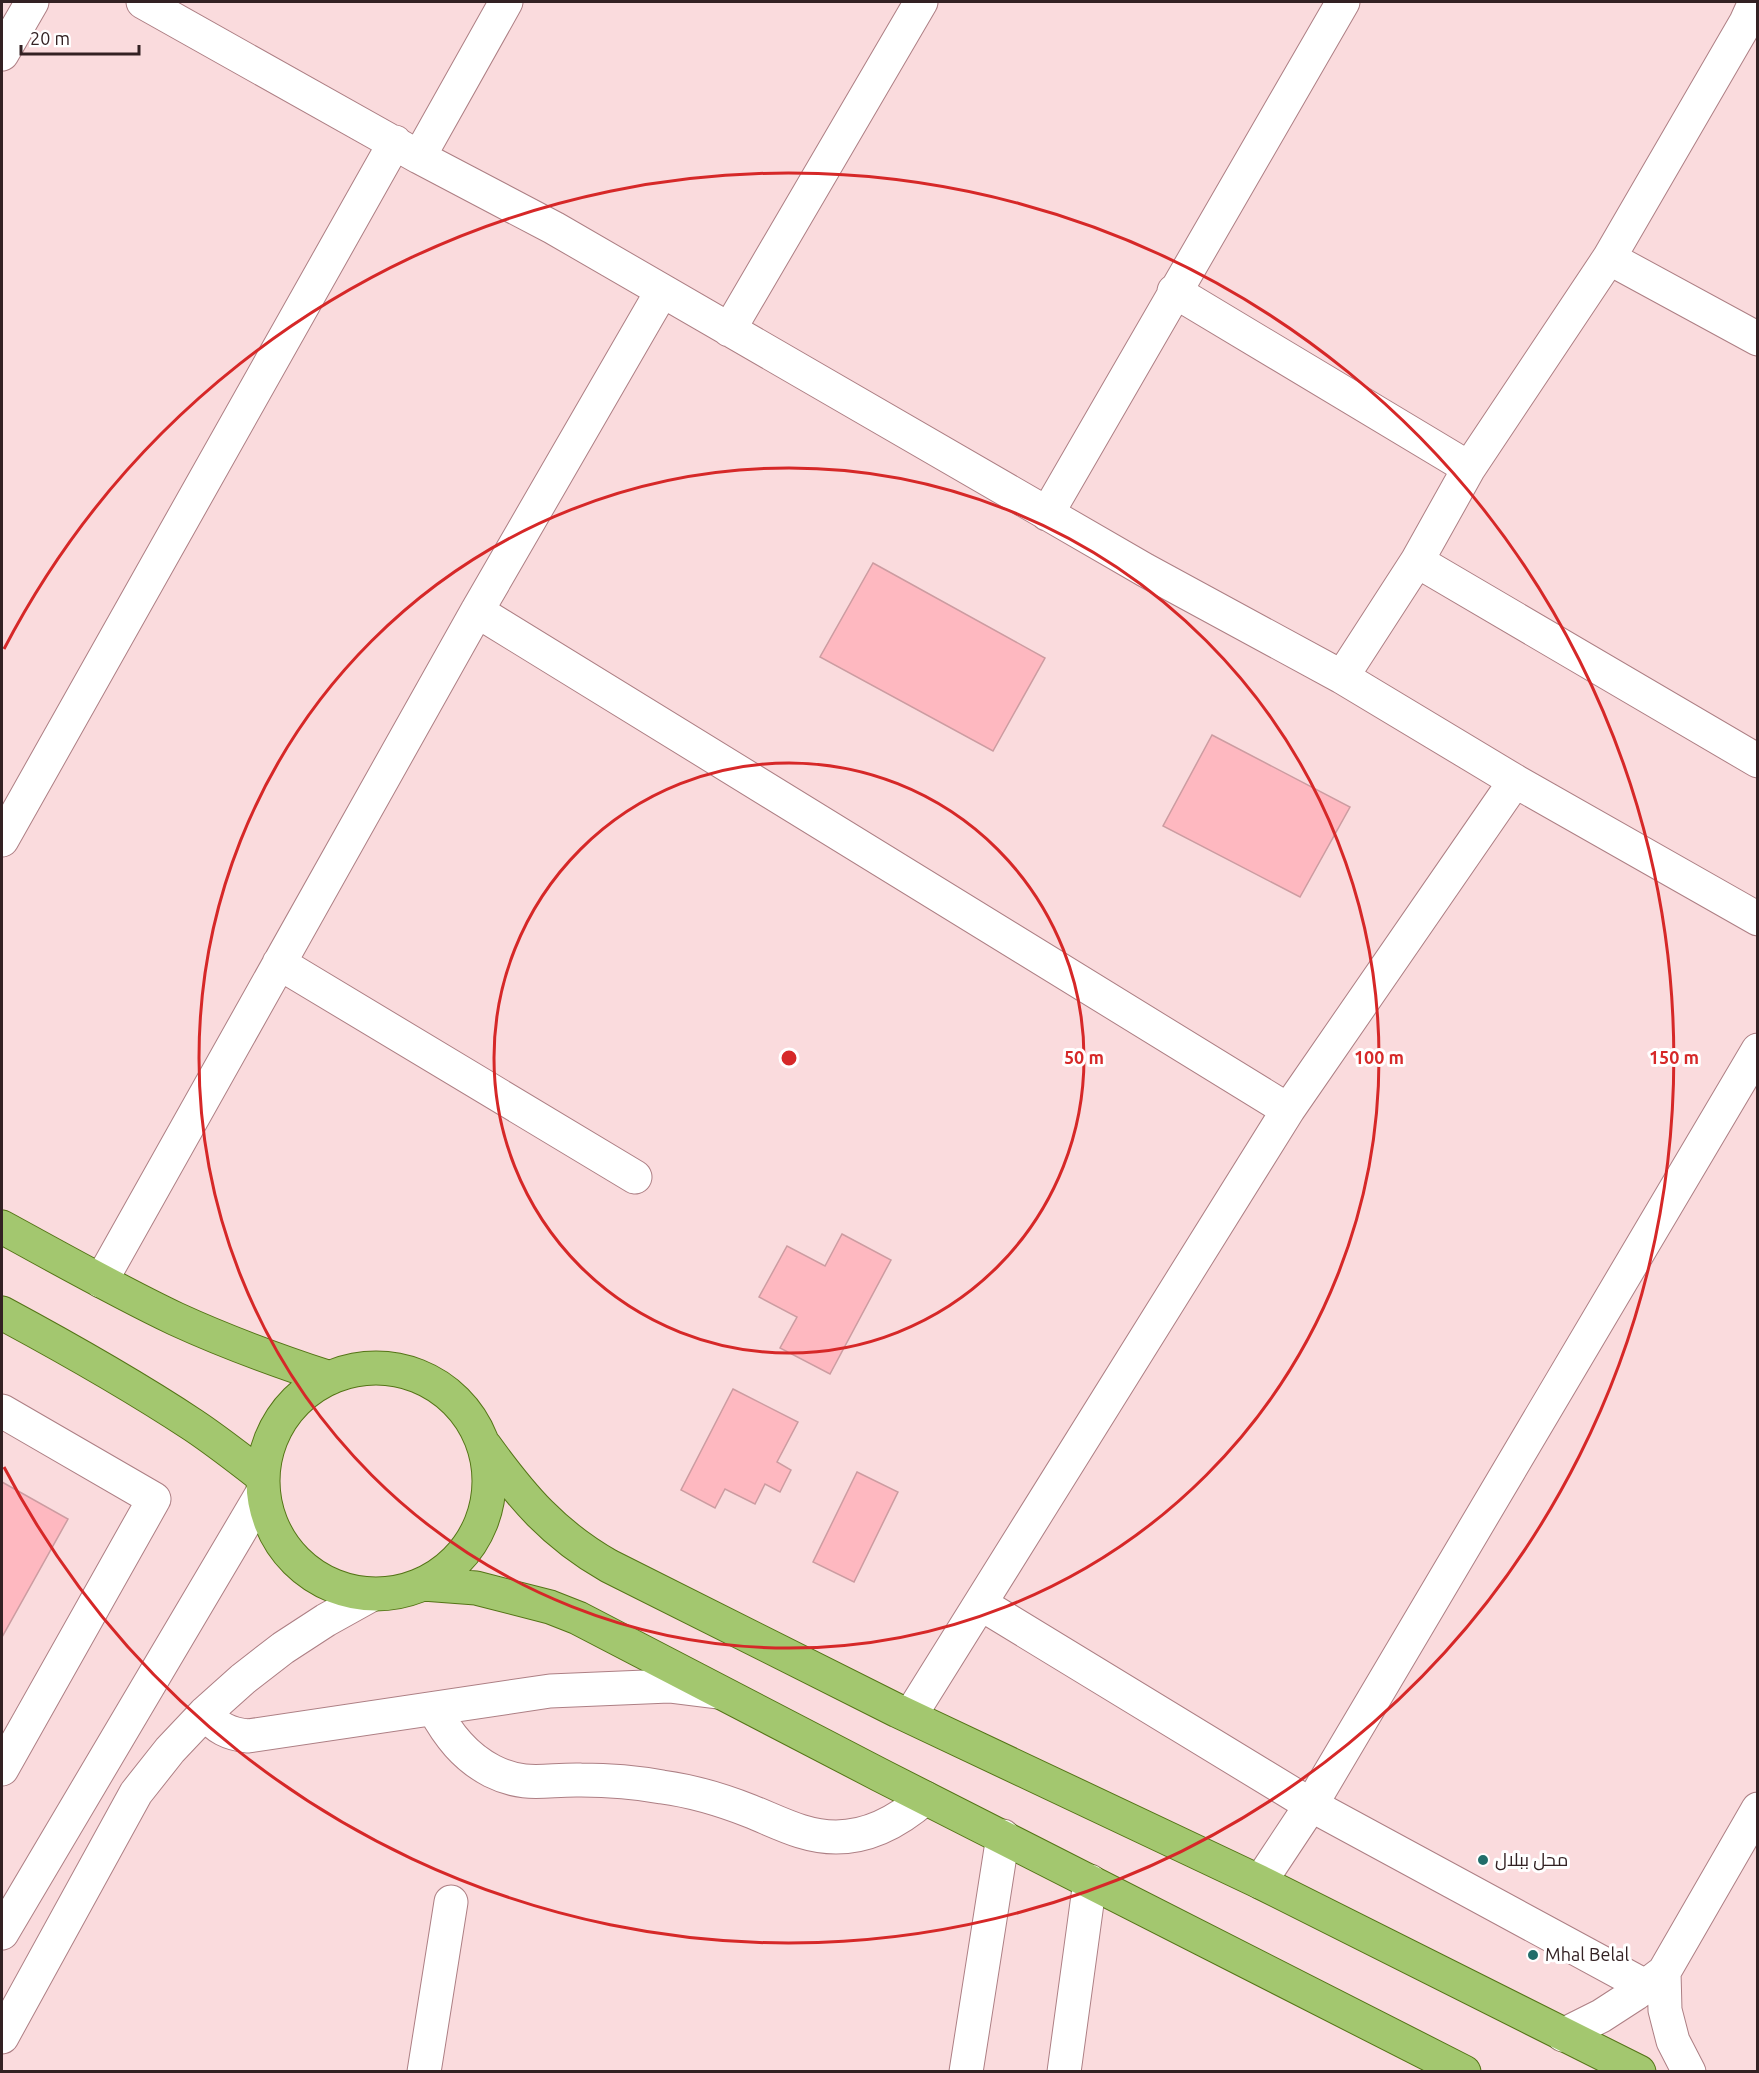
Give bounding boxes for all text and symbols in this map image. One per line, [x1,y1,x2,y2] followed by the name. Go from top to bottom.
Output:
[21,18,140,56] scale bar
[30,28,70,48] text: 20 m
[1064,1047,1104,1067] text: 50 m
[1354,1047,1404,1067] text: 100 m
[1649,1047,1699,1067] text: 150 m
[779,1048,799,1068] centre of rings
[1495,1849,1568,1871] place label: محل ببلال
[1476,1853,1490,1867] marker: محل ببلال
[1545,1944,1629,1964] place label: Mhal Belal
[1526,1948,1540,1962] marker: Mhal Belal

